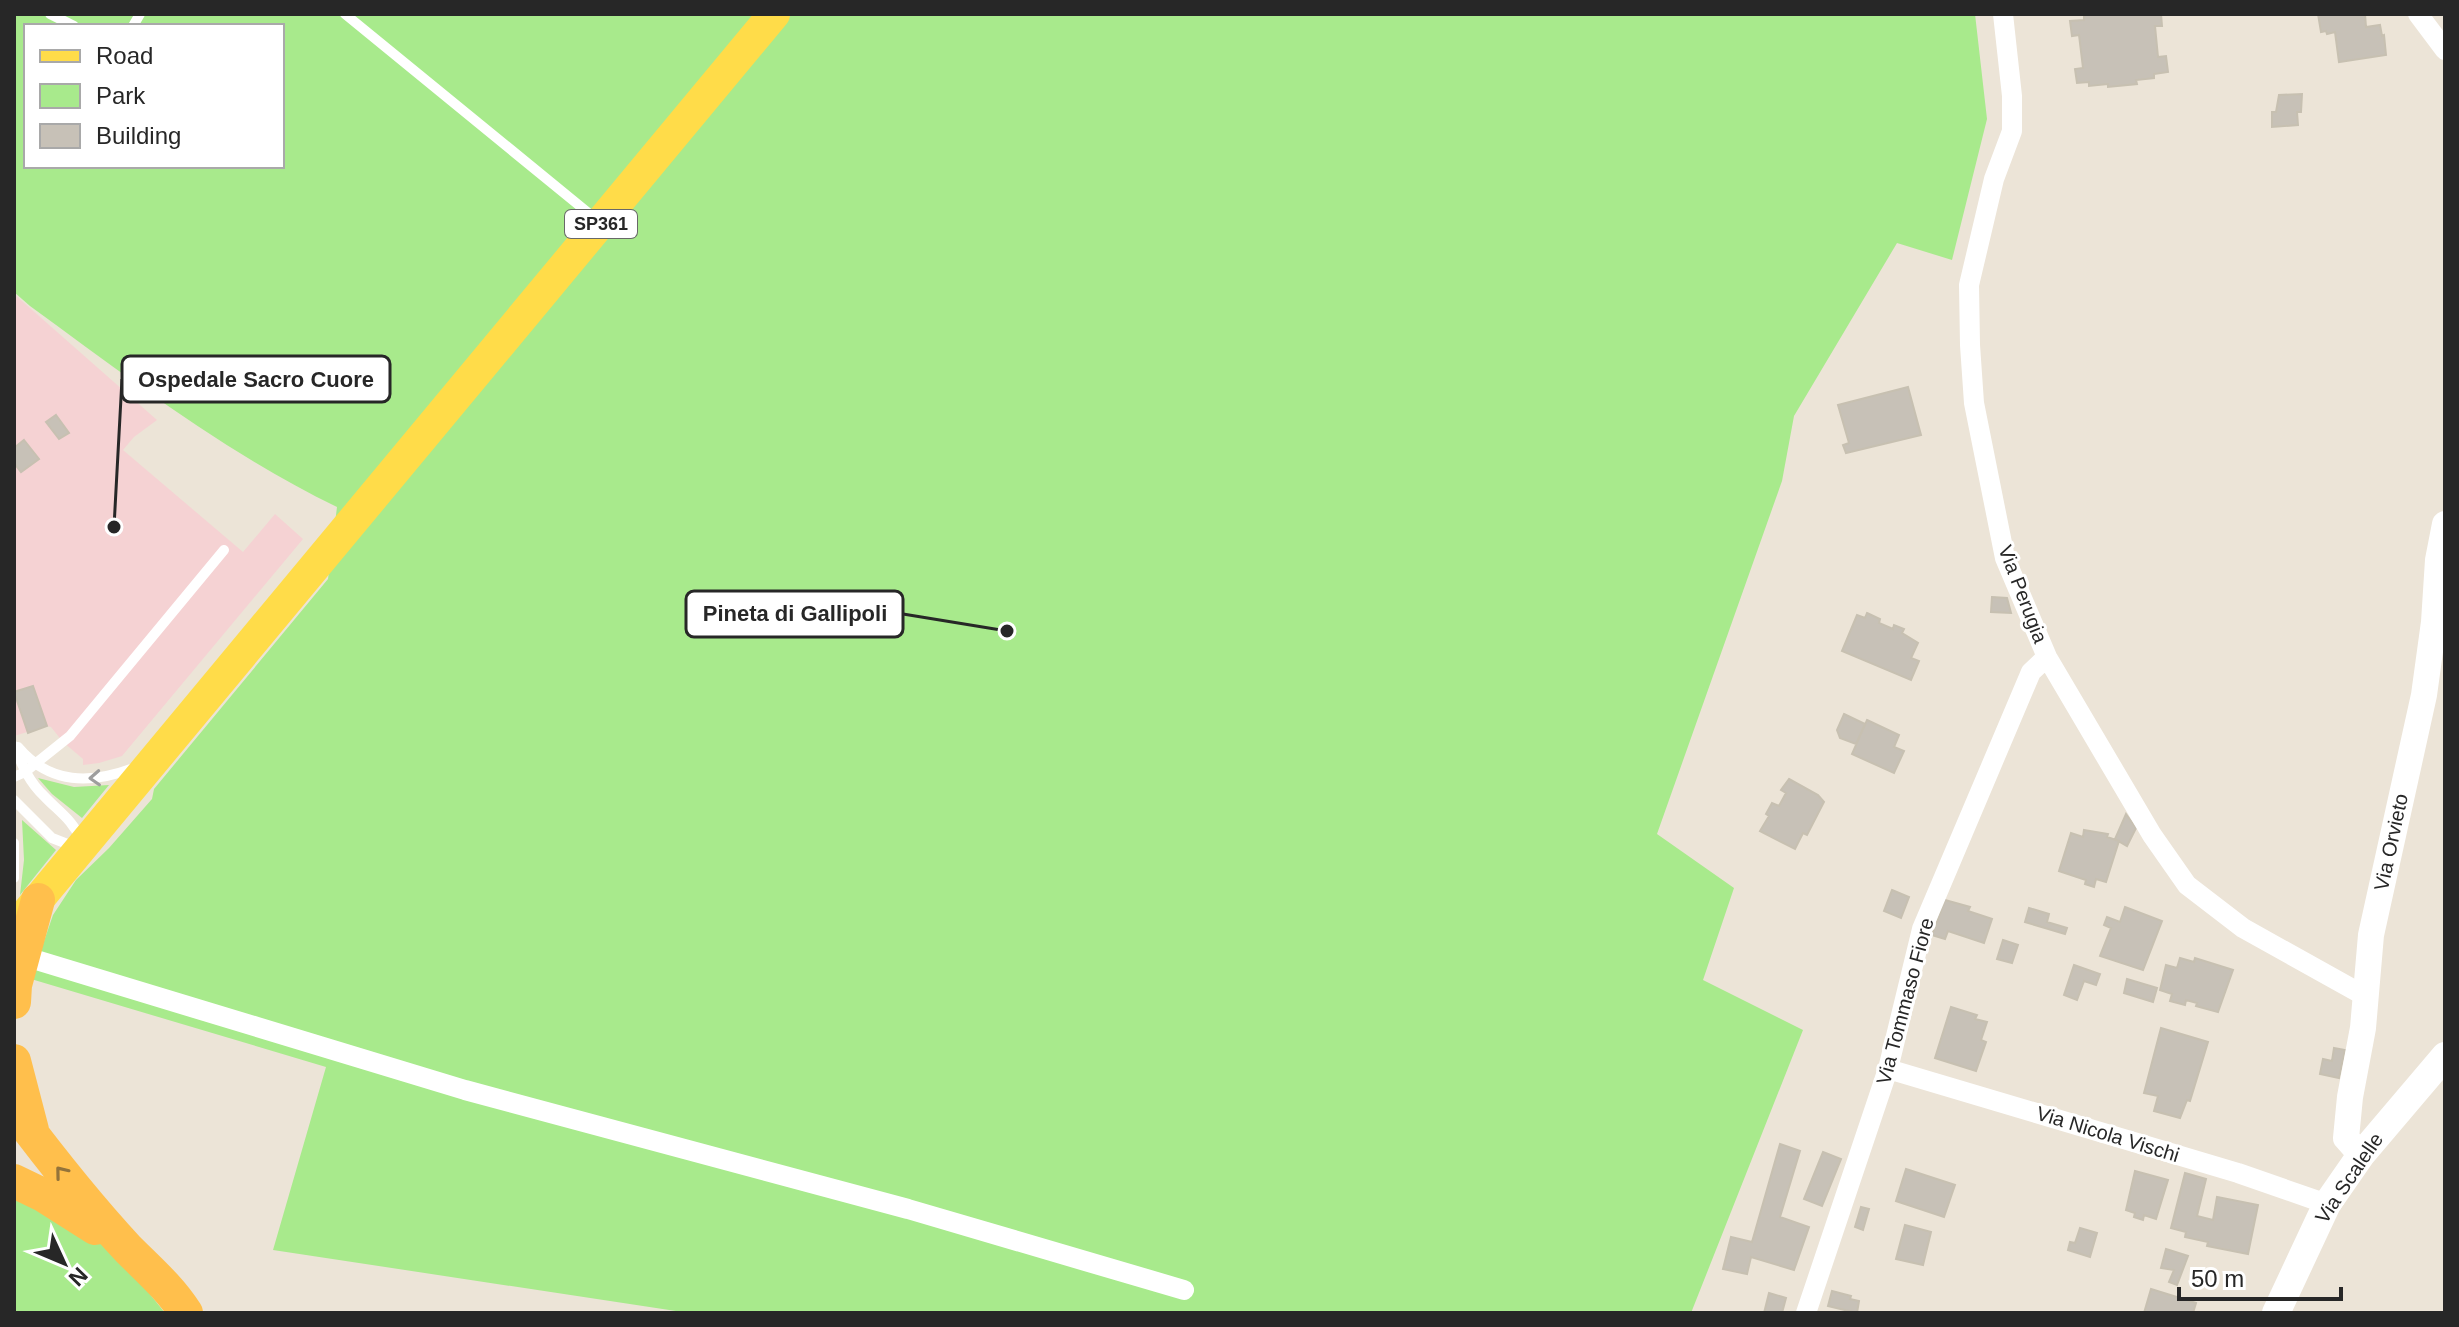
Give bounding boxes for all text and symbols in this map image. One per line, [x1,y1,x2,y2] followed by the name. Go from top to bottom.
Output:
[24,24,284,168] legend
[96,42,153,69] text: Road
[96,82,146,109] text: Park
[96,122,181,149] text: Building
[565,210,637,238] road number: SP361
[122,356,390,402] callout: Ospedale Sacro Cuore
[138,367,374,392] text: Ospedale Sacro Cuore
[1994,542,2052,647] street label: Via Perugia
[686,591,903,637] callout: Pineta di Gallipoli
[703,601,887,626] text: Pineta di Gallipoli
[88,769,101,786] one-way arrow
[2370,792,2412,892] street label: Via Orvieto
[1872,915,1938,1087] street label: Via Tommaso Fiore
[2034,1102,2182,1166] street label: Via Nicola Vischi
[2311,1129,2387,1227] street label: Via Scalelle
[56,1167,71,1181] one-way arrow
[24,1223,104,1303] north arrow
[2179,1251,2341,1301] scale bar
[64,1262,93,1291] text: N
[2191,1265,2244,1292] text: 50 m

